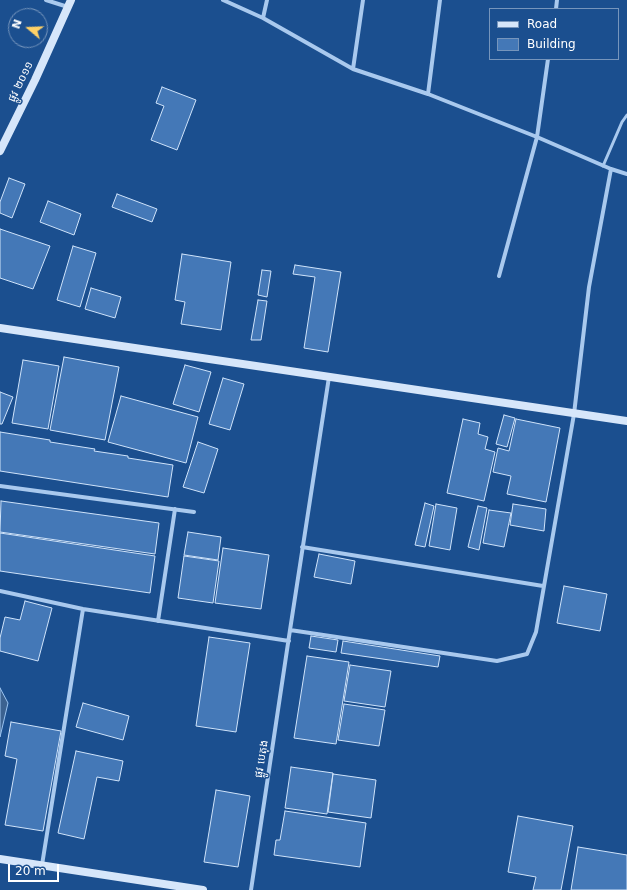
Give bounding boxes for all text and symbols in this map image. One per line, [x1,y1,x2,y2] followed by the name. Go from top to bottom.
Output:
[8,8,48,48] north arrow
[489,8,619,60] legend
[527,17,557,31] text: Road
[9,18,25,31] text: N
[527,37,576,51] text: Building
[6,60,36,104] street label: ផ្លូវ ២០១១
[252,739,272,779] street label: ផ្លូវ បេតុង
[10,856,61,882] scale bar
[15,864,46,878] text: 20 m

